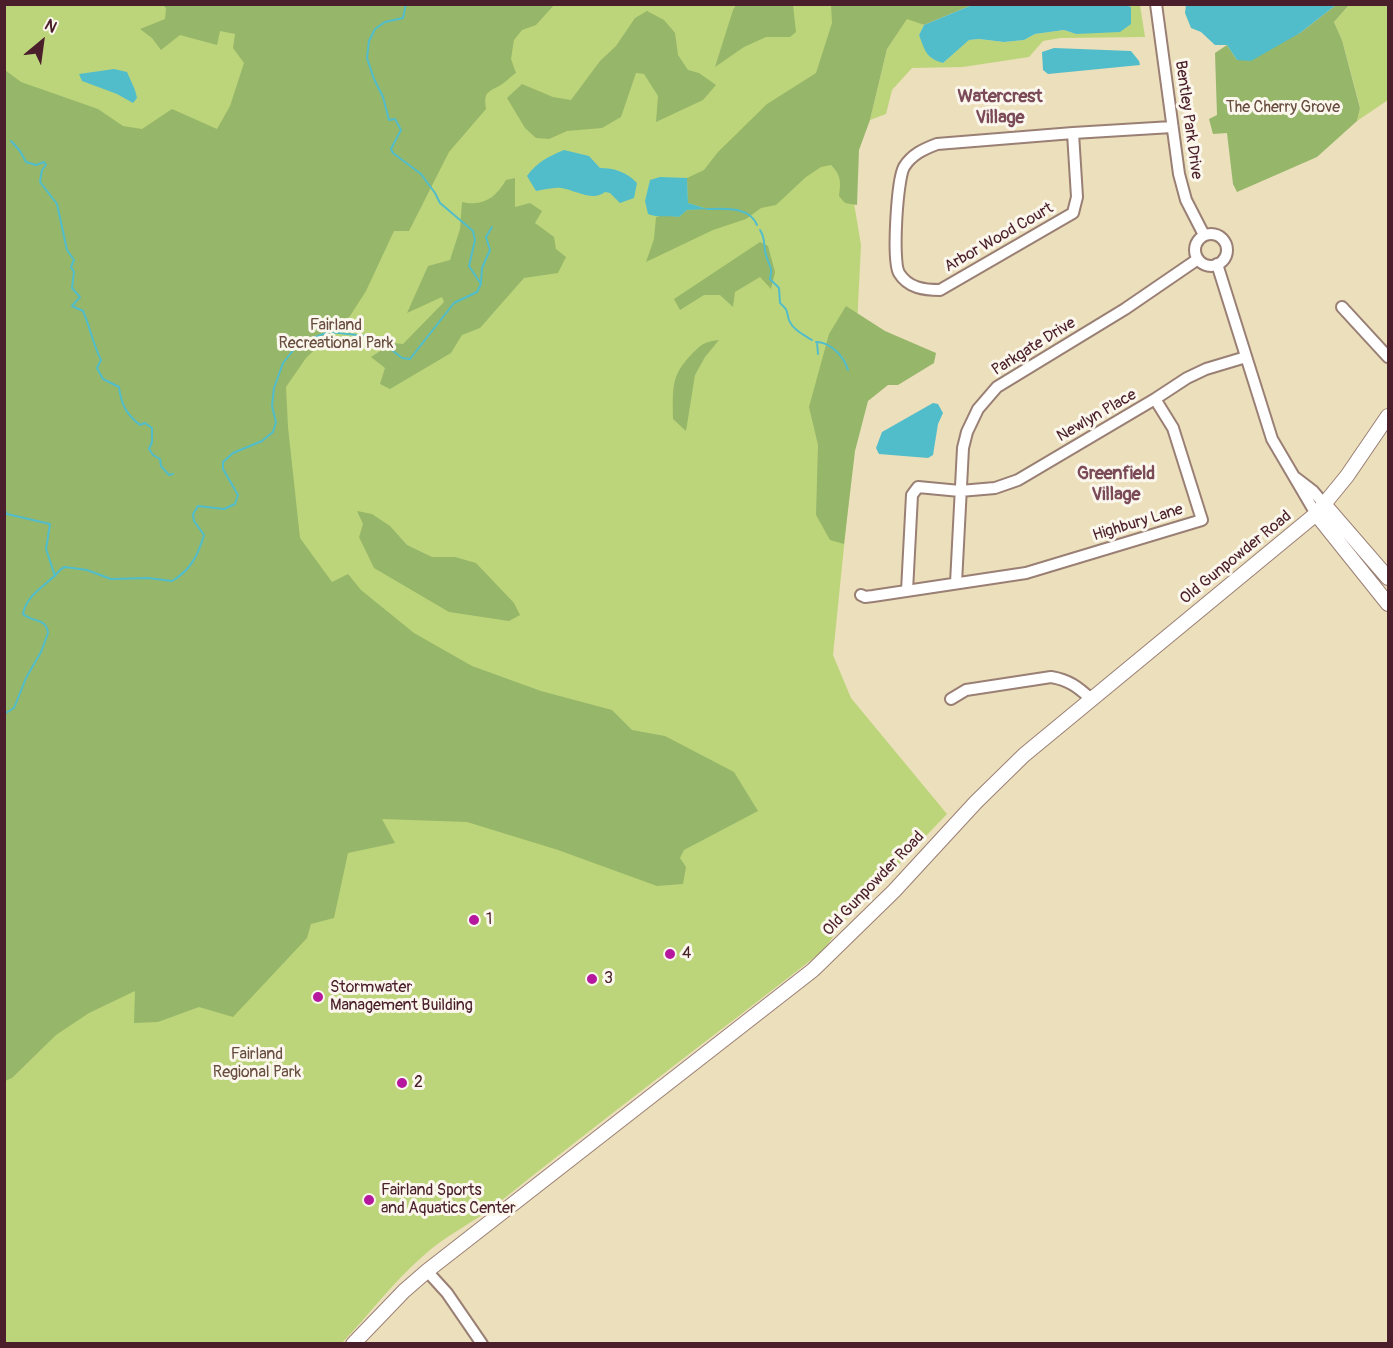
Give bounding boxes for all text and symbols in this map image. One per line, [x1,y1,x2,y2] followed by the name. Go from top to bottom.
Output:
[12,12,72,72] north arrow
[41,15,60,38] text: N
[1170,59,1206,181] street label: Bentley Park Drive
[957,86,1043,128] district label: Watercrest Village
[1226,98,1340,118] park label: The Cherry Grove
[941,199,1057,277] street label: Arbor Wood Court
[989,314,1079,380] street label: Parkgate Drive
[278,316,394,354] park label: Fairland Recreational Park
[1054,385,1140,447] street label: Newlyn Place
[1077,463,1155,506] district label: Greenfield Village
[1090,500,1186,546] street label: Highbury Lane
[1176,507,1296,609] street label: Old Gunpowder Road
[819,828,929,940] street label: Old Gunpowder Road
[486,910,492,930] place label: 1
[467,913,481,927] marker: 1
[682,944,691,964] place label: 4
[663,947,677,961] marker: 4
[604,969,613,989] place label: 3
[585,972,599,986] marker: 3
[330,978,473,1016] place label: Stormwater Management Building
[311,990,325,1004] marker: Stormwater Management Building
[213,1045,301,1083] park label: Fairland Regional Park
[414,1073,423,1093] place label: 2
[395,1076,409,1090] marker: 2
[381,1181,516,1219] place label: Fairland Sports and Aquatics Center
[362,1193,376,1207] marker: Fairland Sports and Aquatics Center

